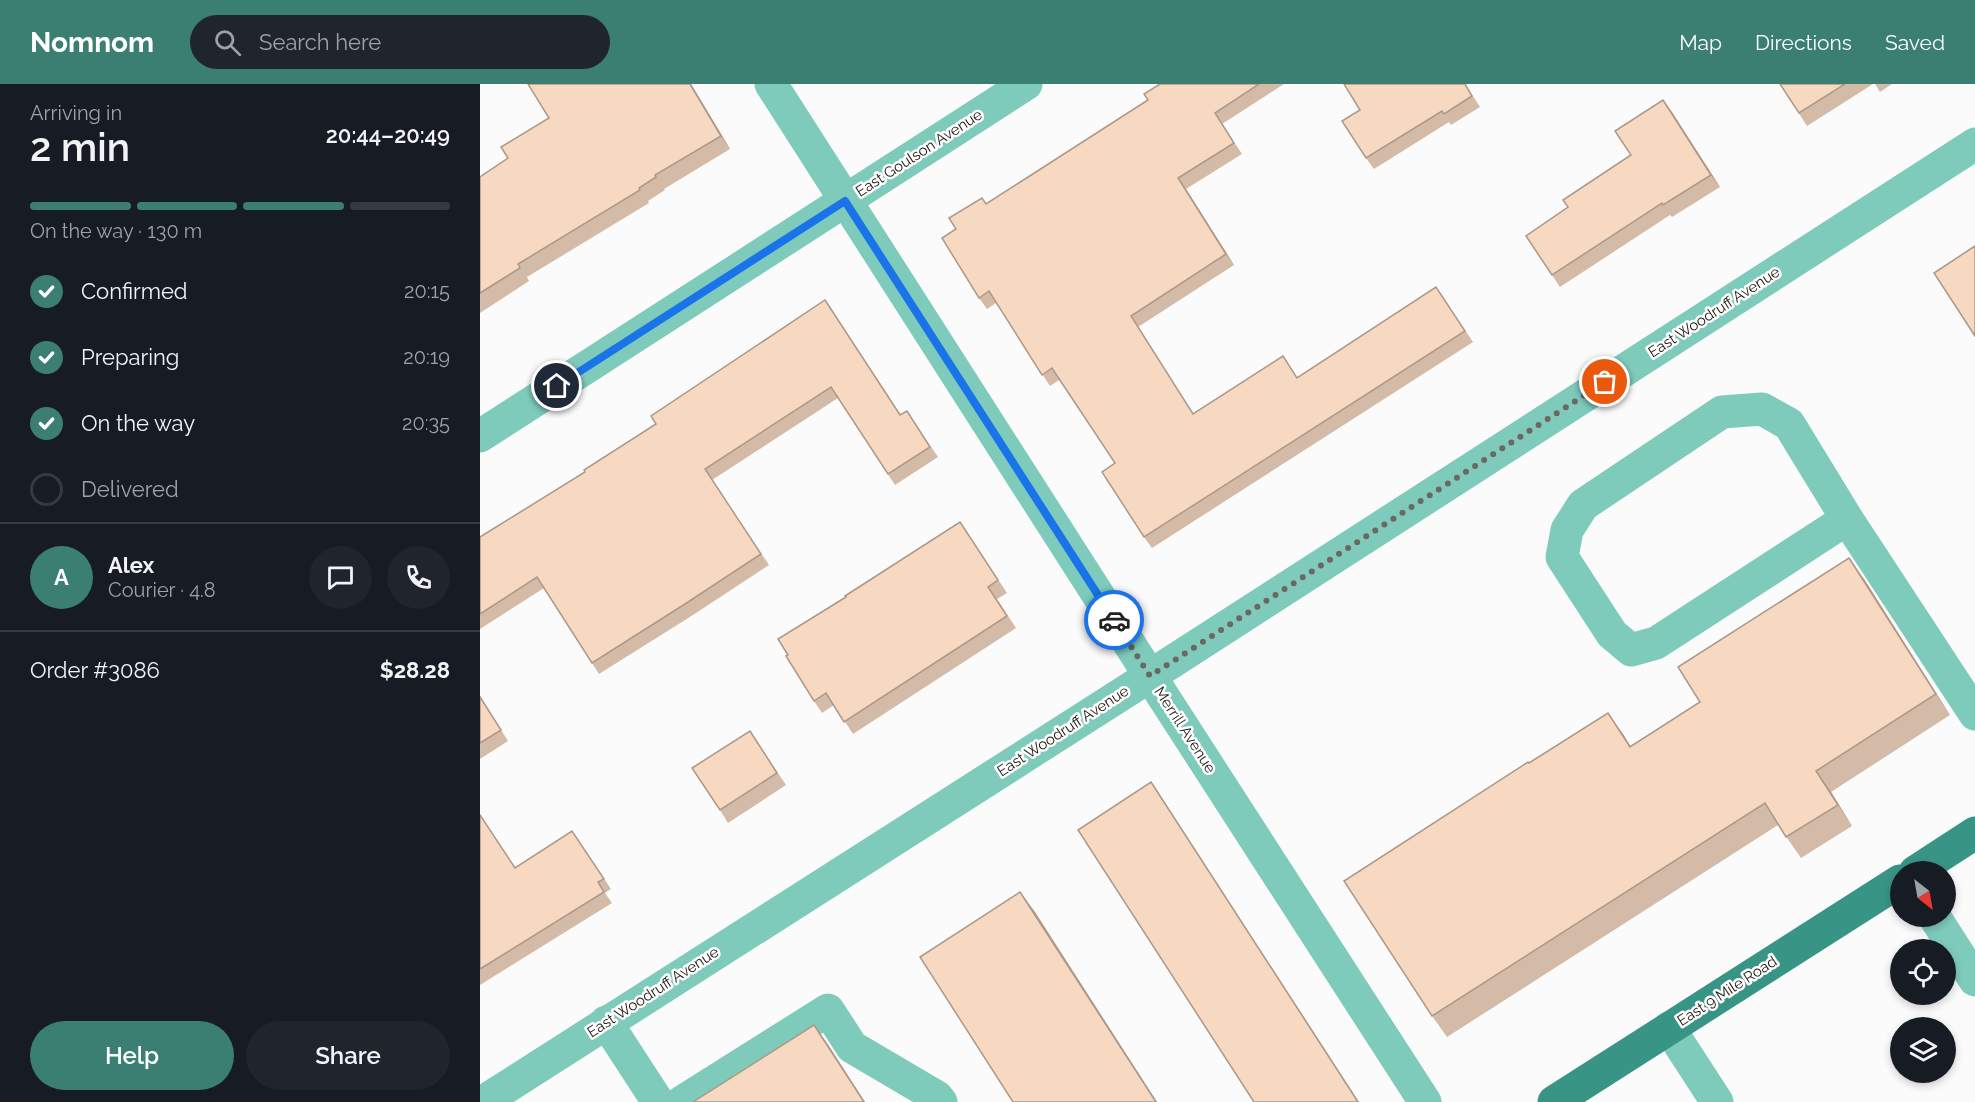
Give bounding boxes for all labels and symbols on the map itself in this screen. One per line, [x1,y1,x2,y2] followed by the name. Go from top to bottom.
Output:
[852,105,986,201] street label: East Goulson Avenue
[1645,263,1783,361] street label: East Woodruff Avenue
[1579,356,1630,407] pin
[531,360,582,411] pin
[1084,590,1144,650] courier
[994,682,1132,780] street label: East Woodruff Avenue
[1150,683,1220,777] street label: Merrill Avenue
[1890,861,1956,927] north arrow
[584,943,722,1041] street label: East Woodruff Avenue
[1674,952,1780,1030] street label: East 9 Mile Road

